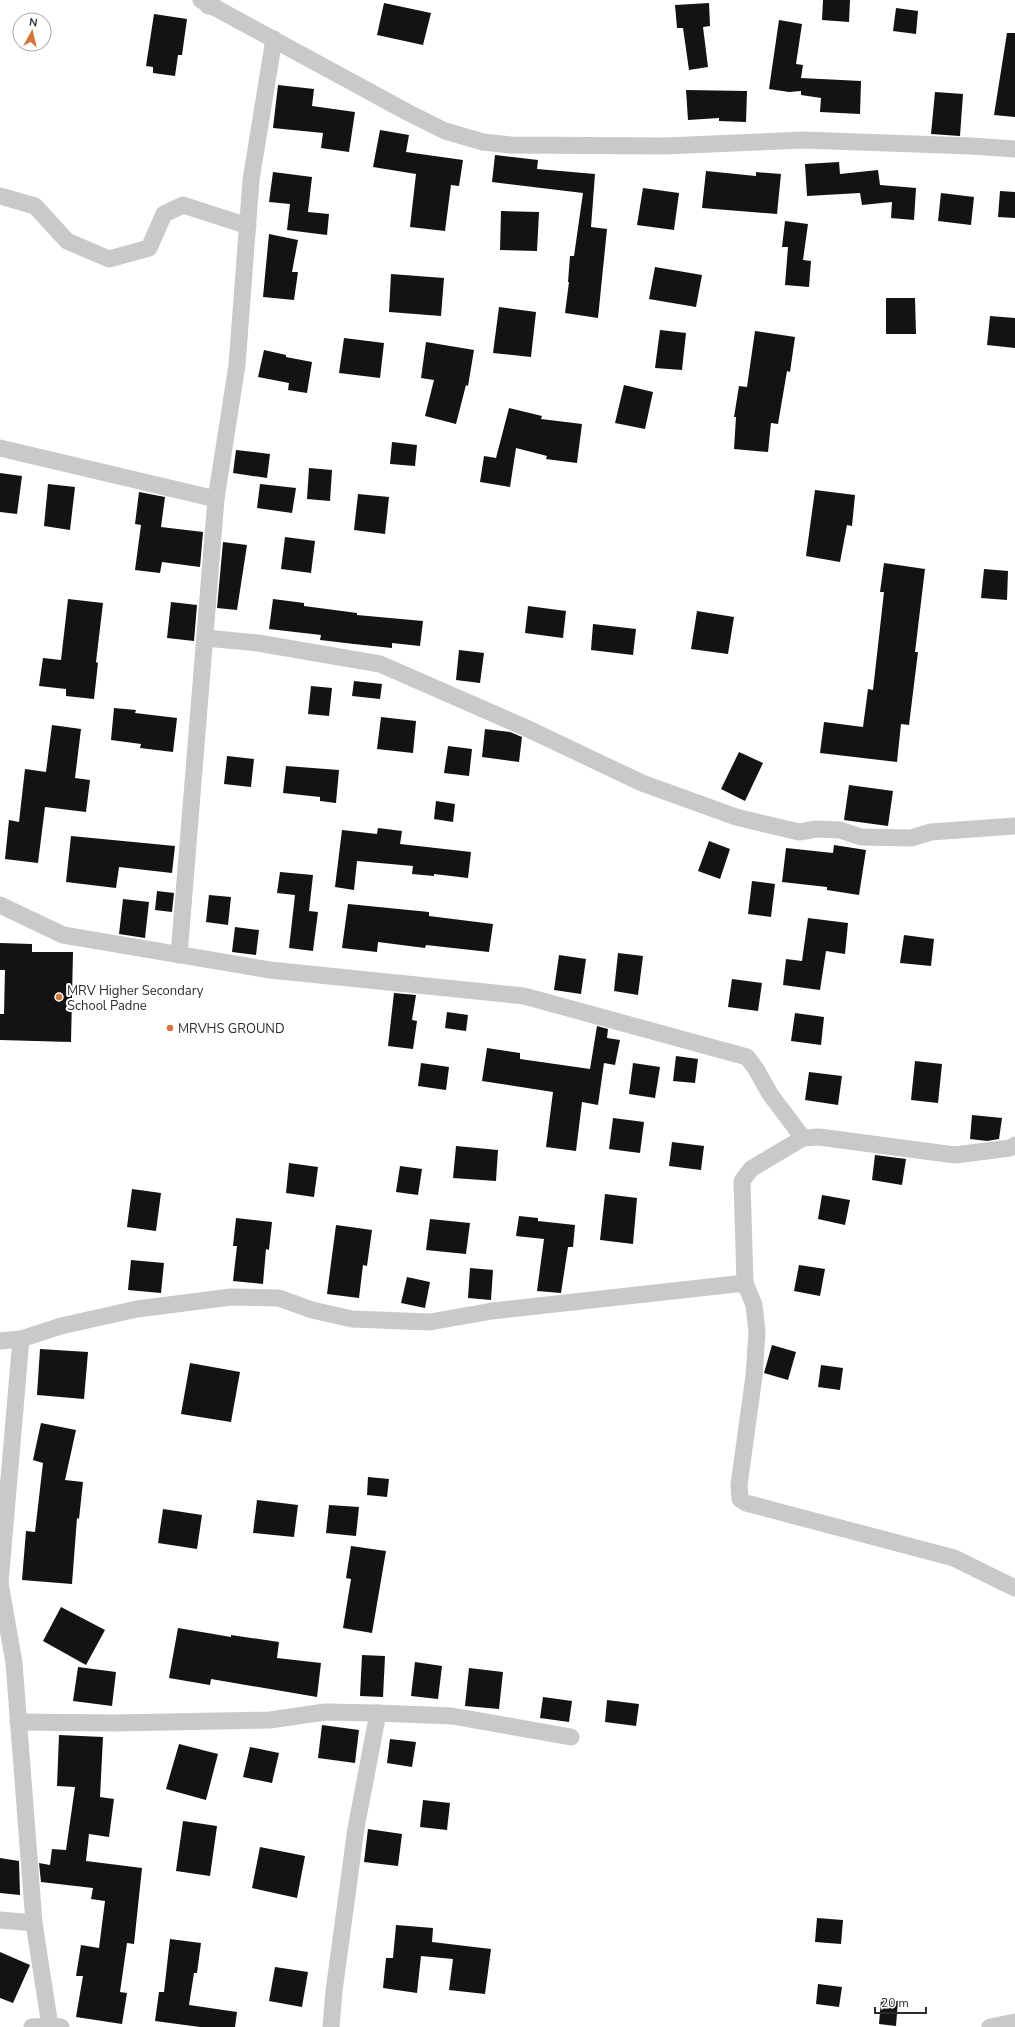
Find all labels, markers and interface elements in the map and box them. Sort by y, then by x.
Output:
north arrow [12,12,52,52]
text: N [28,15,38,31]
place label: MRV Higher Secondary School Padne [67,982,204,1015]
marker: MRV Higher Secondary School Padne [54,992,64,1002]
place label: MRVHS GROUND [178,1020,285,1038]
marker: MRVHS GROUND [165,1023,175,1033]
scale bar [875,1989,926,2015]
text: 20 m [881,1995,909,2011]

